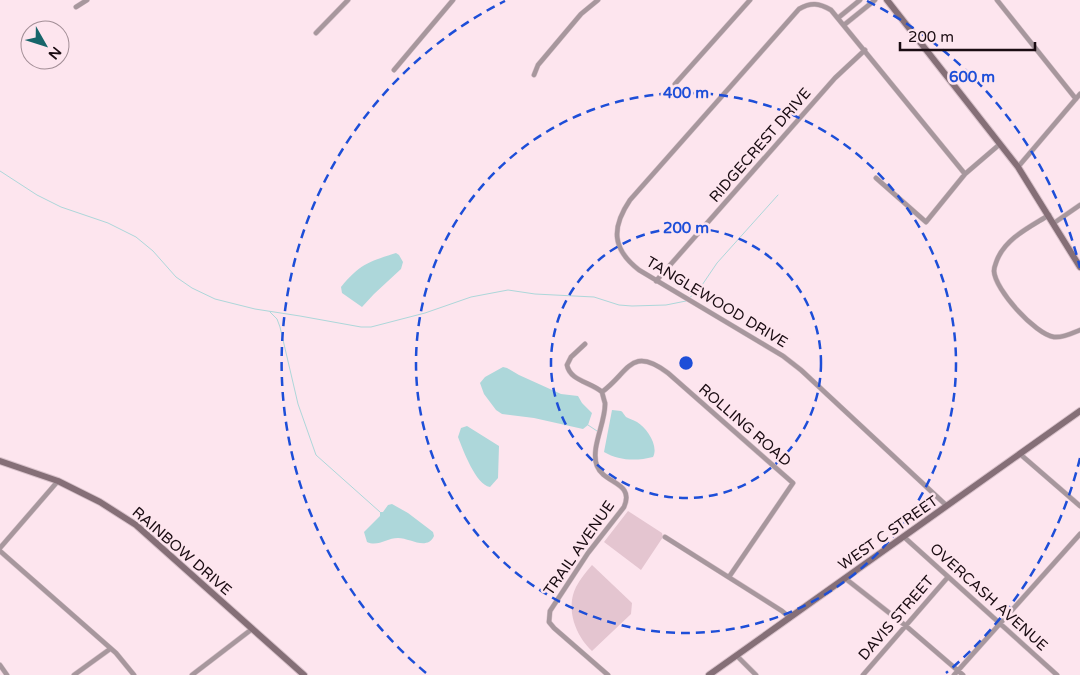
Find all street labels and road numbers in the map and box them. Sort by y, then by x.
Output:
street label: RIDGECREST DRIVE [705,84,815,206]
street label: TANGLEWOOD DRIVE [643,253,791,351]
street label: ROLLING ROAD [695,380,795,470]
street label: WEST C STREET [835,492,941,574]
street label: TRAIL AVENUE [540,497,618,599]
street label: RAINBOW DRIVE [129,503,235,599]
street label: OVERCASH AVENUE [926,539,1052,655]
street label: DAVIS STREET [854,572,938,664]

